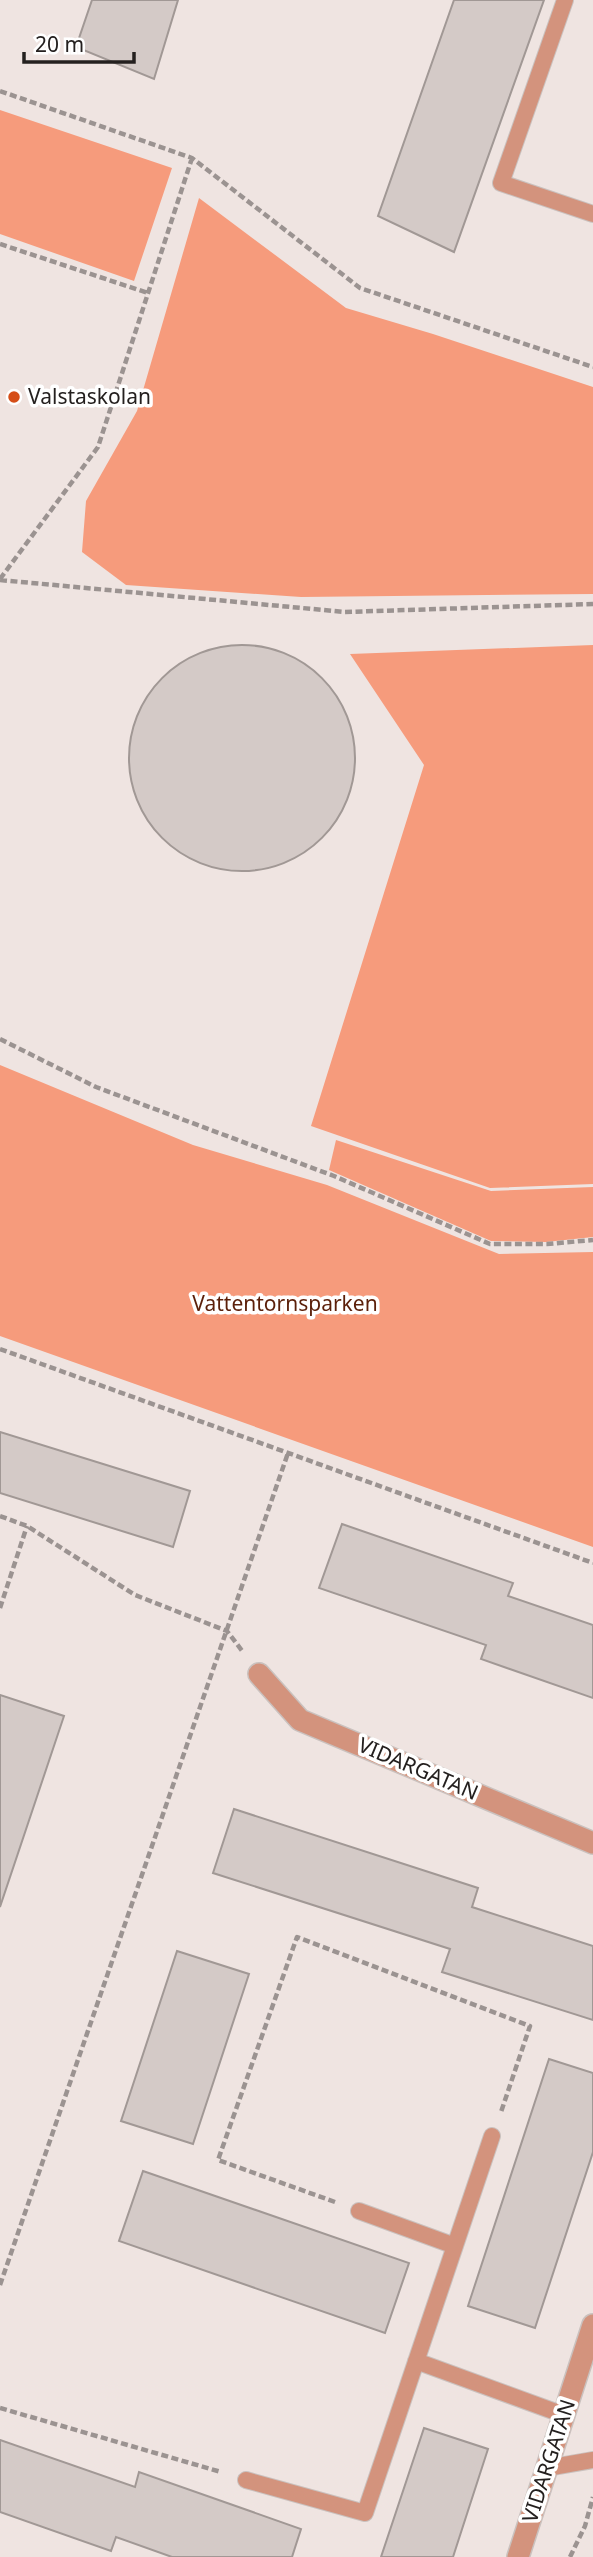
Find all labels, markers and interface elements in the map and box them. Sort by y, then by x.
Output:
scale bar [24,21,135,65]
text: 20 m [35,30,84,58]
place label: Valstaskolan [28,382,151,410]
marker: Valstaskolan [6,389,22,405]
park label: Vattentornsparken [192,1289,378,1317]
street label: VIDARGATAN [354,1730,483,1806]
street label: VIDARGATAN [515,2396,581,2526]

